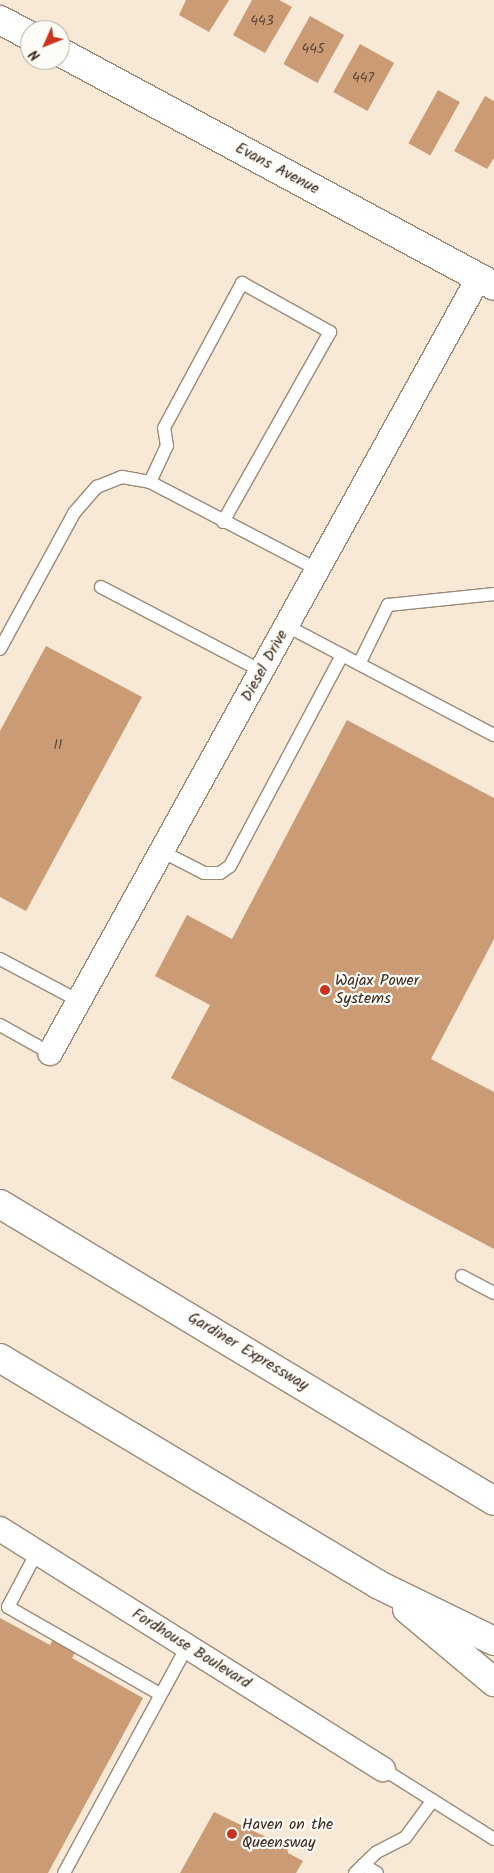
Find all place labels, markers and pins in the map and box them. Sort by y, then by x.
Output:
place label: Wajax Power Systems [335,971,419,1009]
marker: Wajax Power Systems [319,984,331,996]
place label: Haven on the Queensway [242,1815,333,1853]
marker: Haven on the Queensway [226,1828,238,1840]

